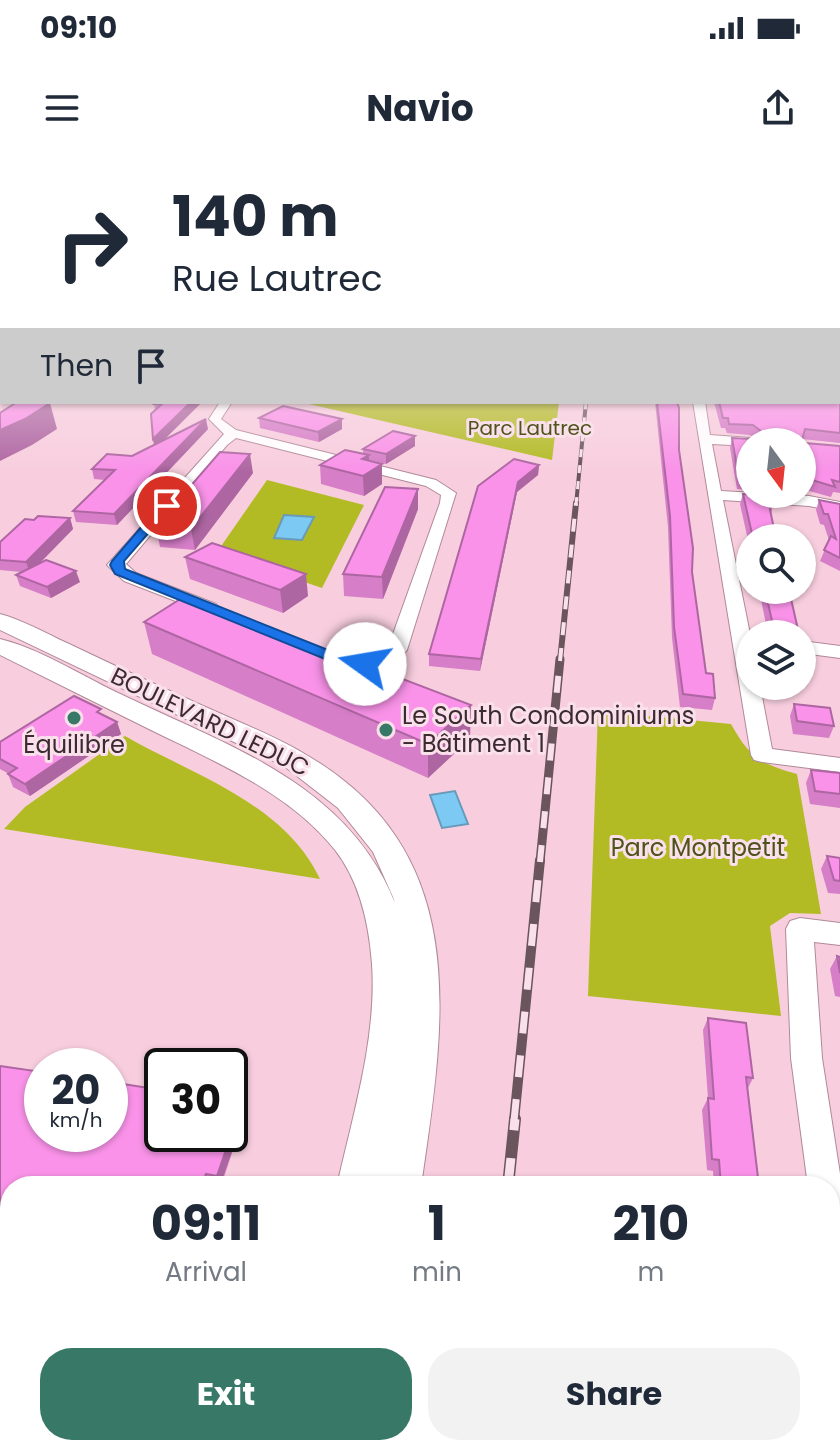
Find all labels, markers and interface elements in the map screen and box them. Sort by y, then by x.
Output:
text: 09:10 [40,6,117,49]
text: Navio [366,83,474,134]
icon: menu [40,86,84,130]
icon: share [756,86,800,130]
text: 140 m [172,177,339,256]
icon: right [40,192,144,296]
text: Rue Lautrec [172,253,383,304]
text: Then [40,344,113,387]
icon: arrive [129,344,173,388]
park label: Parc Lautrec [468,414,592,442]
north arrow [736,428,816,508]
map controls [736,428,816,700]
pin [133,472,201,540]
icon: arrive [145,484,189,528]
button: search [736,524,816,604]
button: layers [736,620,816,700]
position arrow [323,622,407,706]
street label: BOULEVARD LEDUC [105,659,315,784]
place label: Le South Condominiums - Bâtiment 1 [402,699,694,760]
marker: Équilibre [65,709,83,727]
marker: Le South Condominiums - Bâtiment 1 [377,721,395,739]
place label: Équilibre [23,728,125,761]
park label: Parc Montpetit [611,831,785,864]
speed limit sign: 30 [144,1048,248,1152]
text: 20 [52,1062,100,1118]
text: km/h [49,1106,103,1134]
text: 09:11 [151,1190,261,1257]
text: 1 [428,1190,446,1257]
text: 210 [612,1190,689,1257]
text: Arrival [165,1254,247,1290]
text: min [412,1254,462,1290]
text: m [637,1254,664,1290]
button: Exit [40,1348,412,1440]
button: Share [428,1348,800,1440]

